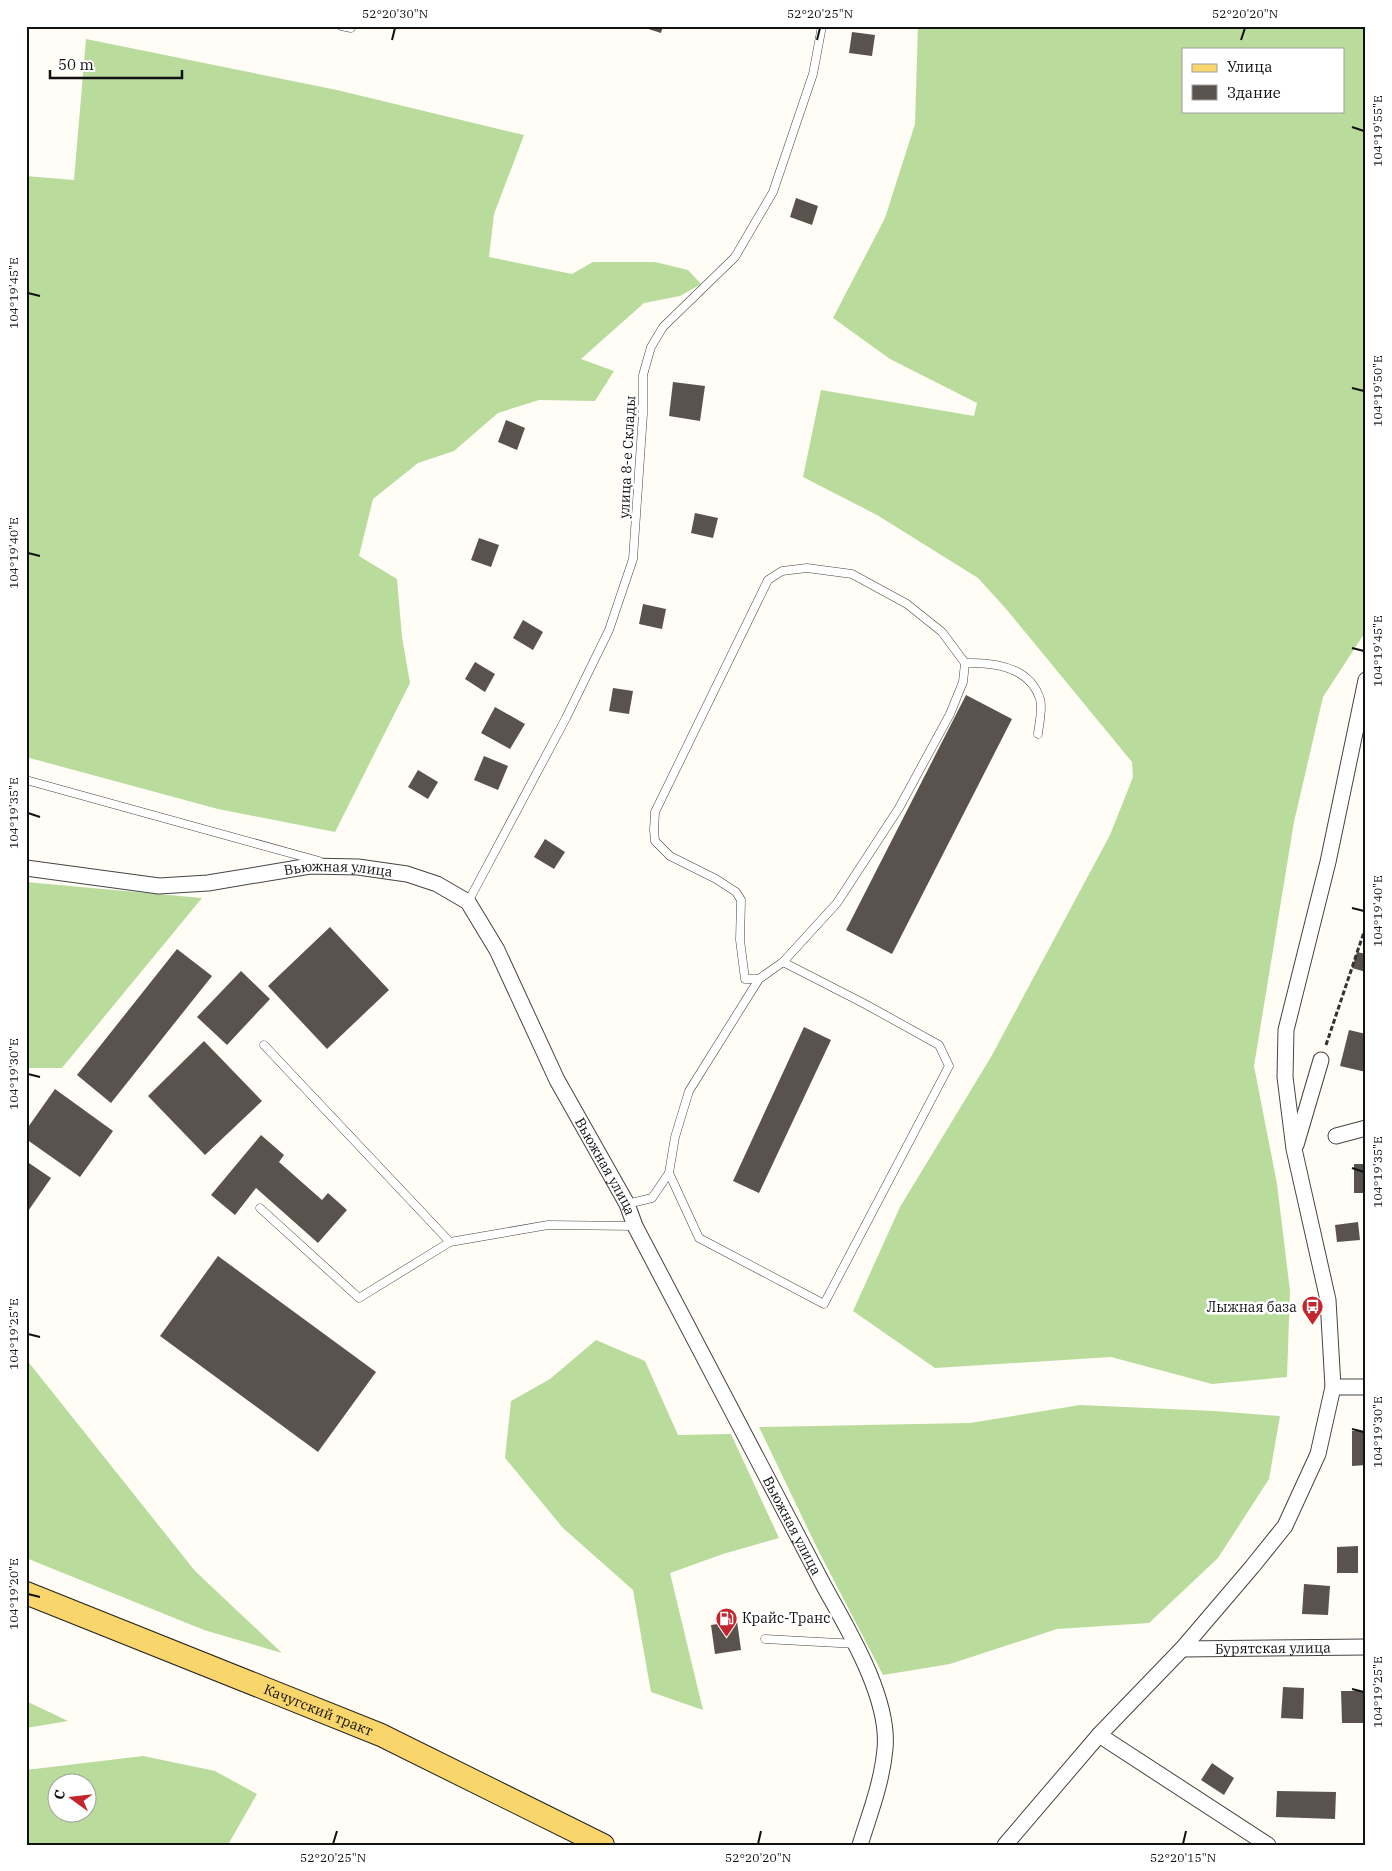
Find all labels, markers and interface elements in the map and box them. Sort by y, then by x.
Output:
text: 52°20'30"N [362,6,428,21]
text: 52°20'25"N [787,6,853,21]
text: 52°20'20"N [1212,6,1278,21]
scale bar [50,48,182,80]
legend [1182,48,1344,112]
text: 50 m [58,55,94,74]
text: Улица [1227,57,1272,76]
text: Здание [1227,83,1281,102]
text: 104°19'55"E [1370,95,1385,167]
text: 104°19'45"E [6,257,21,329]
text: 104°19'50"E [1370,355,1385,427]
street label: улица 8-е Склады [615,395,639,519]
text: 104°19'40"E [6,517,21,589]
text: 104°19'45"E [1370,615,1385,687]
text: 104°19'35"E [6,777,21,849]
street label: Вьюжная улица [283,857,394,881]
text: 104°19'40"E [1370,875,1385,947]
text: 104°19'30"E [6,1038,21,1110]
street label: Вьюжная улица [571,1114,639,1218]
text: 104°19'35"E [1370,1136,1385,1208]
bus stop icon: Лыжная база [1301,1295,1325,1326]
text: 104°19'25"E [6,1298,21,1370]
place label: Лыжная база [1207,1298,1297,1316]
text: 104°19'30"E [1370,1396,1385,1468]
street label: Вьюжная улица [759,1473,826,1578]
text: 104°19'20"E [6,1558,21,1630]
fuel station icon: Крайс-Транс [714,1606,738,1637]
place label: Крайс-Транс [742,1609,831,1627]
street label: Бурятская улица [1215,1638,1331,1658]
text: 104°19'25"E [1370,1656,1385,1728]
street label: Качугский тракт [261,1680,376,1740]
north arrow [48,1774,98,1824]
text: С [50,1788,69,1801]
text: 52°20'25"N [300,1850,366,1865]
text: 52°20'20"N [725,1850,791,1865]
text: 52°20'15"N [1150,1850,1216,1865]

